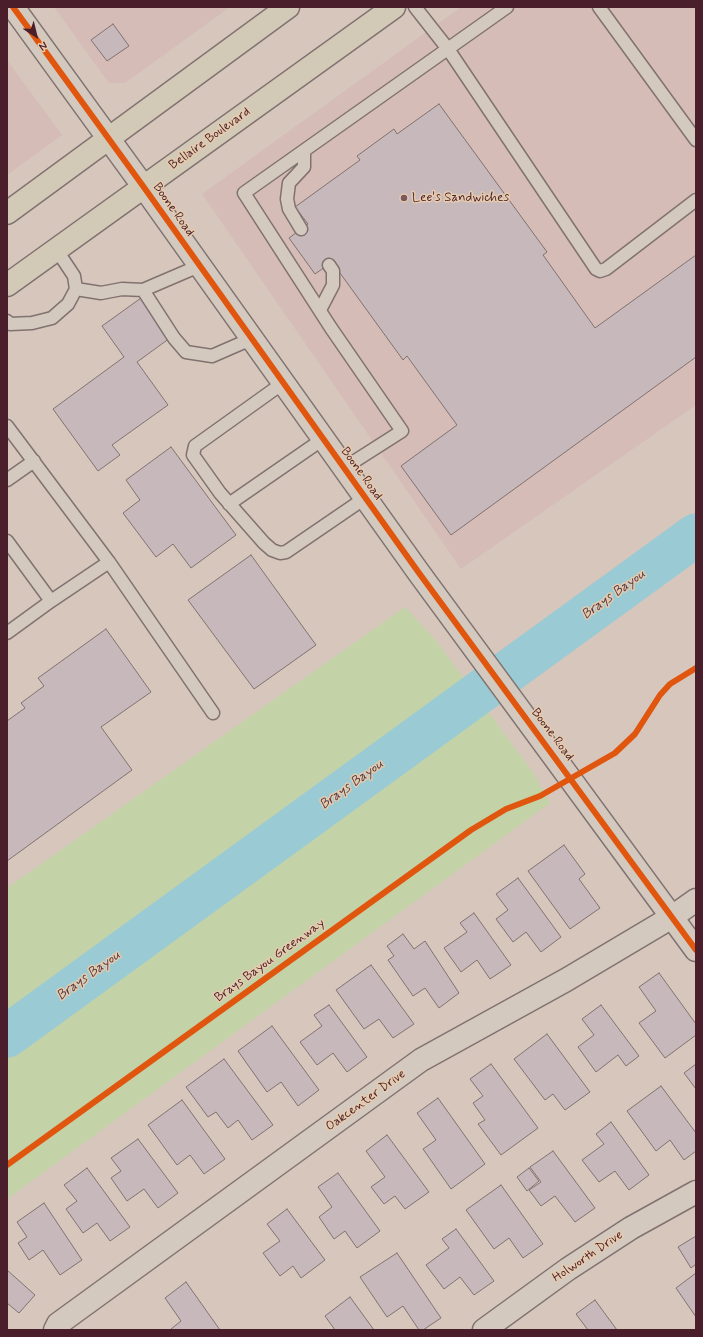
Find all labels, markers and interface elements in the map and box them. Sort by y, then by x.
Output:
north arrow [16,16,56,56]
text: N [36,38,50,54]
street label: Bellaire Boulevard [166,104,254,174]
street label: Boone Road [149,180,197,240]
place label: Lee's Sandwiches [412,190,509,206]
marker: Lee's Sandwiches [399,193,409,203]
street label: Boone Road [337,444,385,504]
water label: Brays Bayou [579,566,649,624]
street label: Boone Road [527,706,577,764]
water label: Brays Bayou [317,756,387,814]
street label: Brays Bayou Greenway [212,916,328,1006]
water label: Brays Bayou [54,947,124,1005]
street label: Oakcenter Drive [323,1067,409,1135]
street label: Holworth Drive [550,1228,626,1286]

